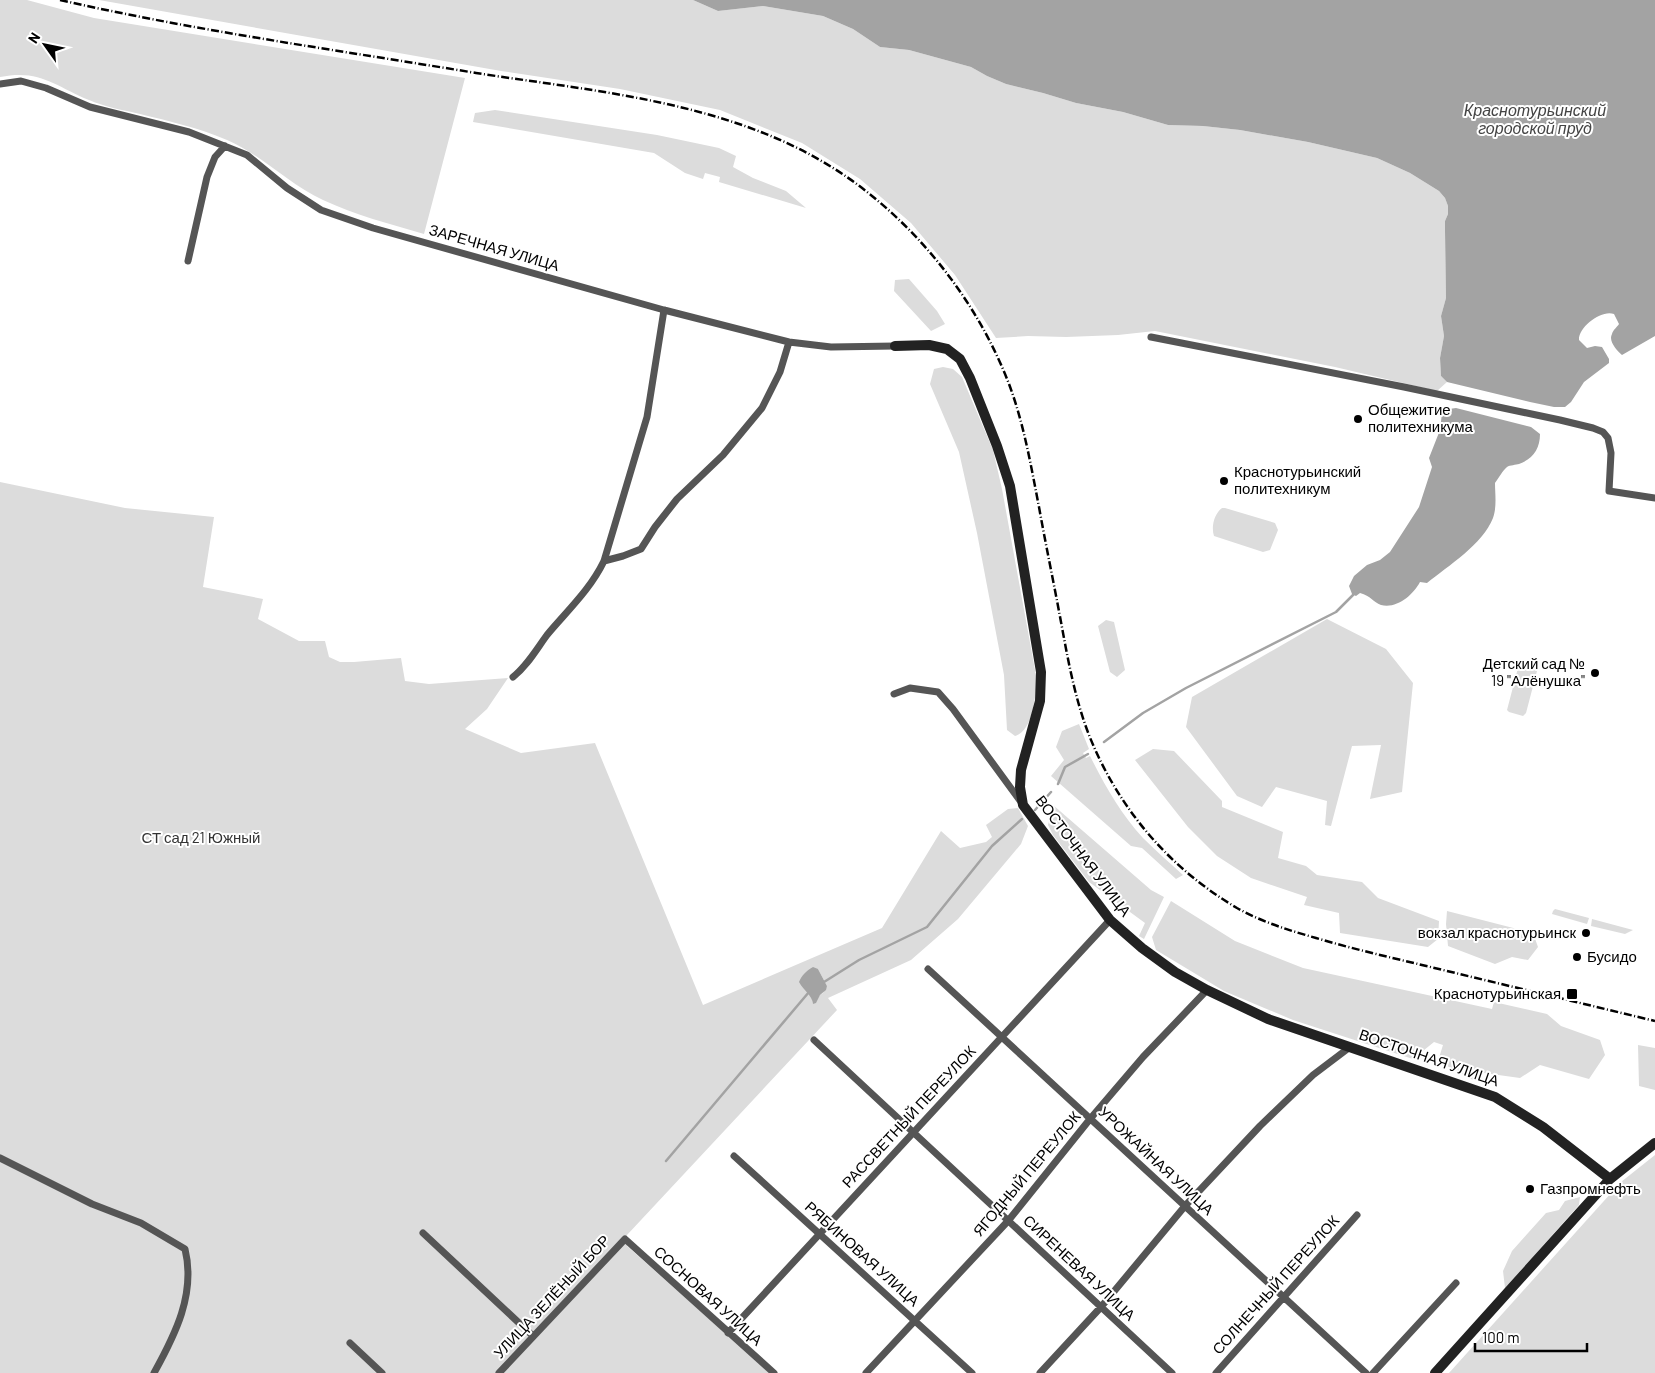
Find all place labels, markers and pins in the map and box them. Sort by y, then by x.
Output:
place label: Общежитие политехникума [1368,400,1474,435]
marker: Общежитие политехникума [1352,413,1364,425]
place label: Краснотурьинский политехникум [1234,462,1361,497]
marker: Краснотурьинский политехникум [1218,475,1230,487]
place label: Детский сад № 19 "Алёнушка" [1483,654,1585,689]
marker: Детский сад № 19 "Алёнушка" [1589,667,1601,679]
place label: вокзал краснотурьинск [1418,923,1576,941]
marker: вокзал краснотурьинск [1580,927,1592,939]
place label: Бусидо [1587,947,1637,965]
marker: Бусидо [1571,951,1583,963]
place label: Краснотурьинская [1434,984,1561,1002]
marker: Краснотурьинская [1565,987,1579,1001]
place label: Газпромнефть [1540,1179,1641,1197]
marker: Газпромнефть [1524,1183,1536,1195]

